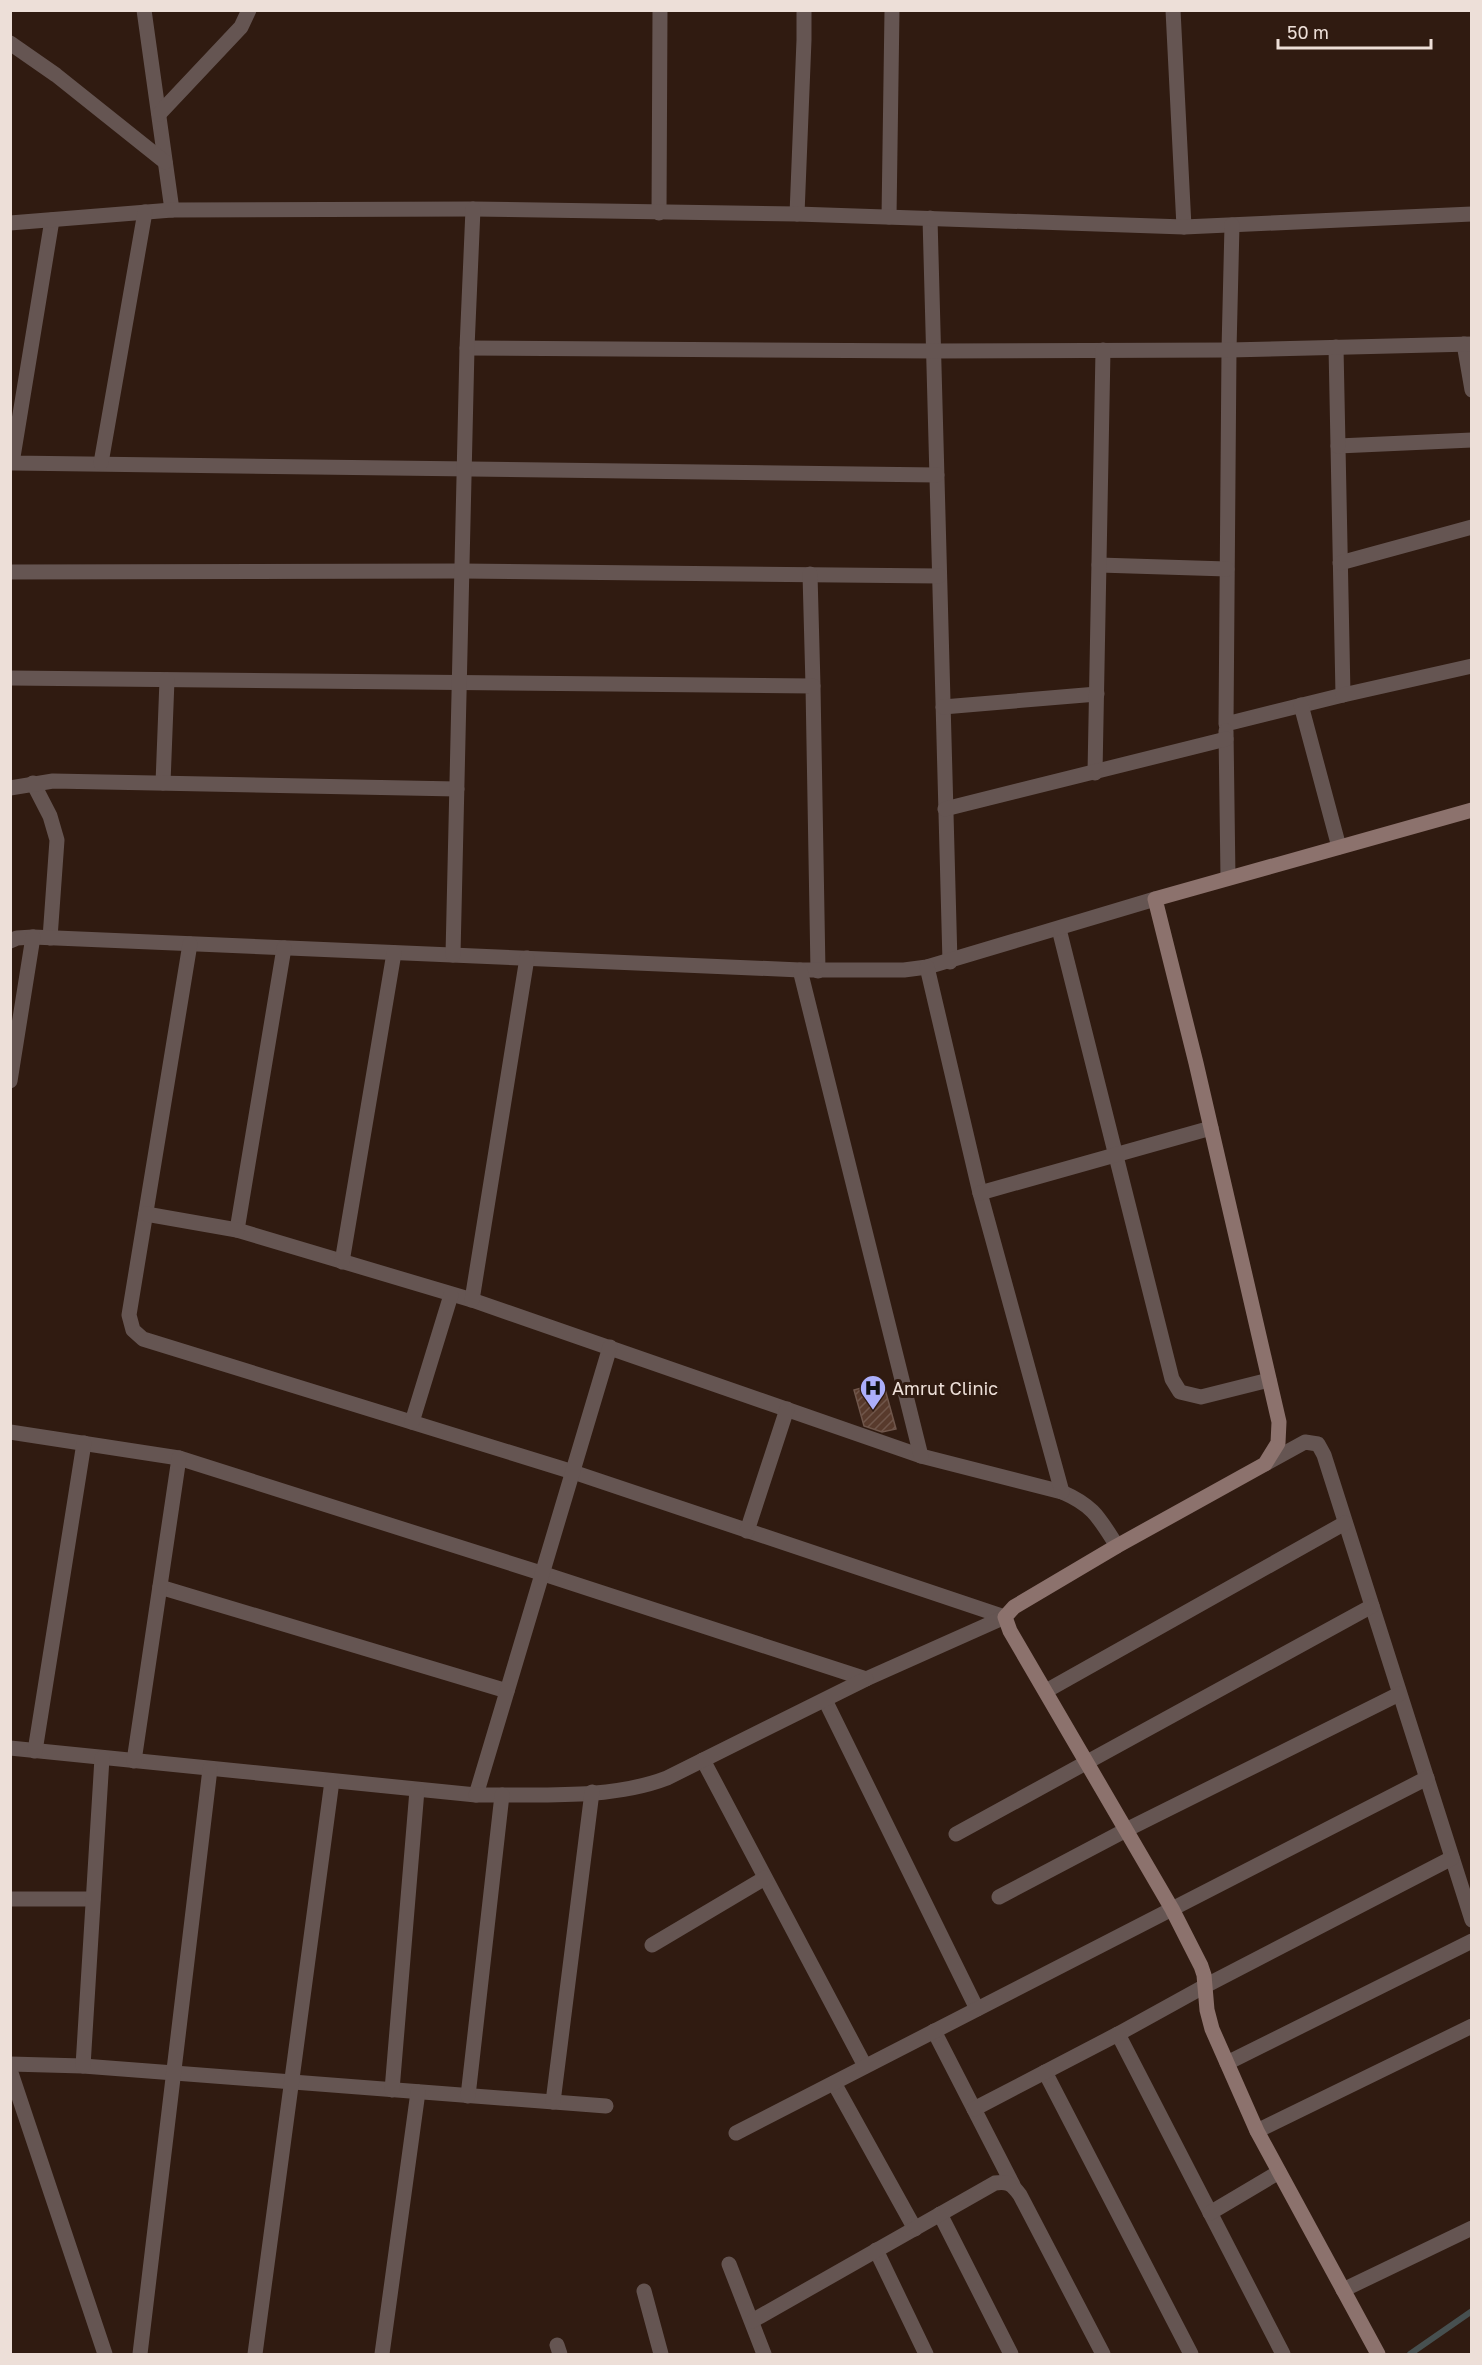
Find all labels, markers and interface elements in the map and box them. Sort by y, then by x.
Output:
scale bar [1278,12,1431,50]
text: 50 m [1287,21,1329,43]
hospital icon: Amrut Clinic [858,1373,888,1411]
place label: Amrut Clinic [892,1377,998,1399]

